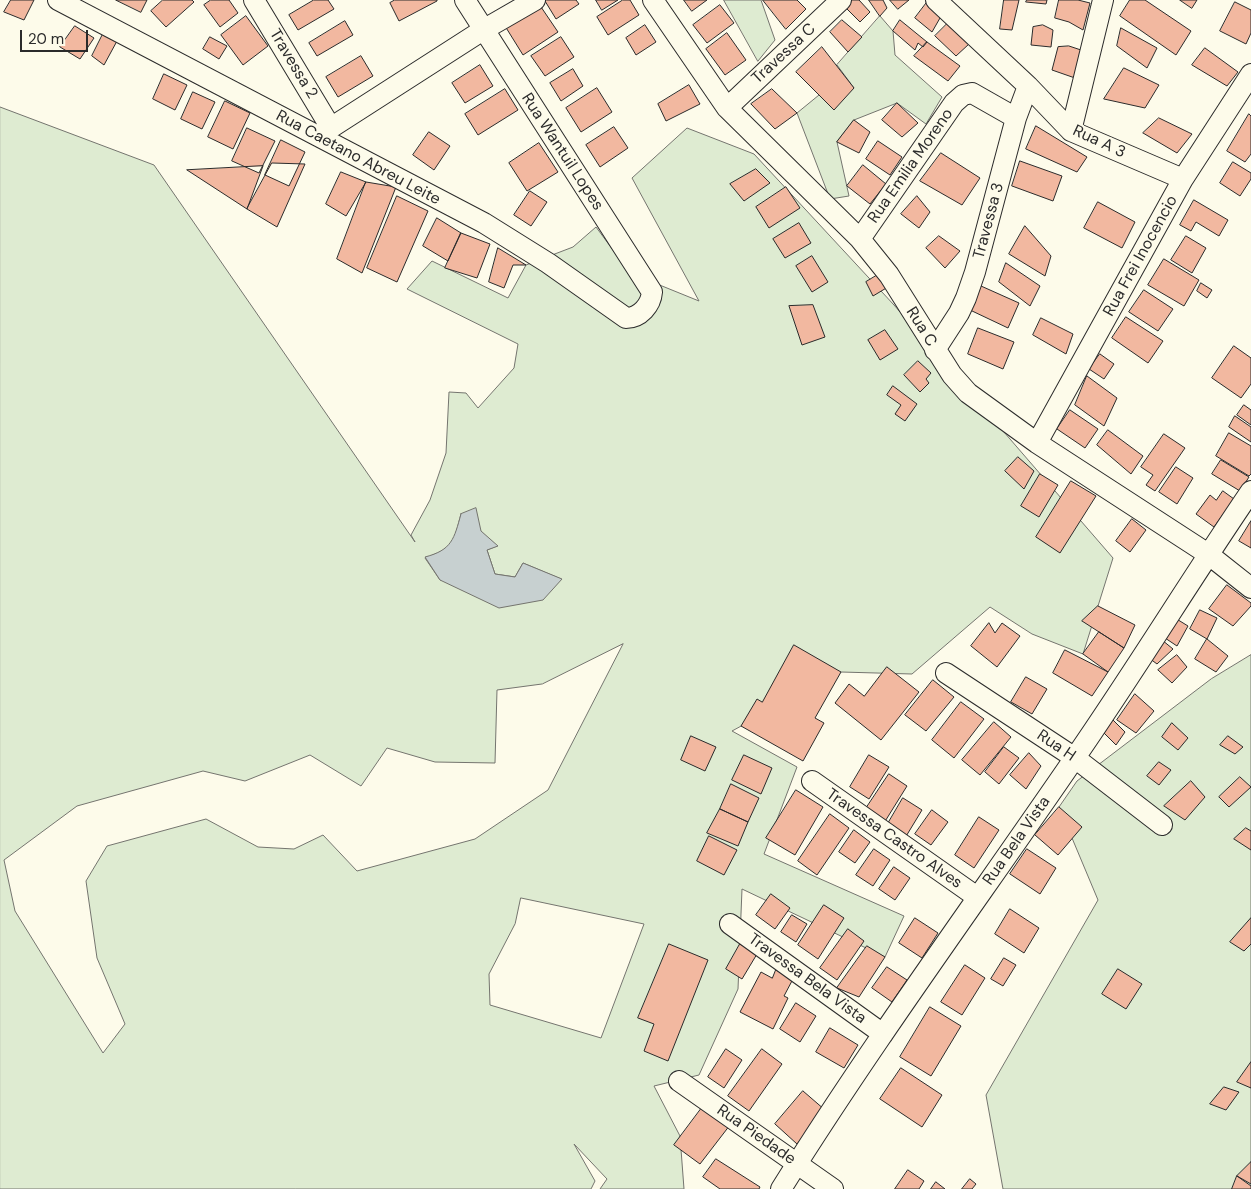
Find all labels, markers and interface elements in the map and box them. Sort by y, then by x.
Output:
scale bar [22,20,90,52]
street label: Travessa C [748,20,820,88]
street label: Travessa 2 [265,26,321,102]
text: 20 m [28,29,64,49]
street label: Rua Wantuil Lopes [517,90,607,214]
street label: Rua Emilia Moreno [864,105,958,227]
street label: Rua Caetano Abreu Leite [273,106,443,210]
street label: Rua A 3 [1070,121,1128,163]
street label: Travessa 3 [970,181,1008,261]
street label: Rua Frei Inocencio [1100,192,1182,320]
street label: Rua C [901,304,941,350]
street label: Rua H [1033,726,1079,766]
street label: Travessa Castro Alves [822,785,966,893]
street label: Rua Bela Vista [979,793,1055,889]
street label: Travessa Bela Vista [744,930,870,1028]
street label: Rua Piedade [713,1101,799,1169]

